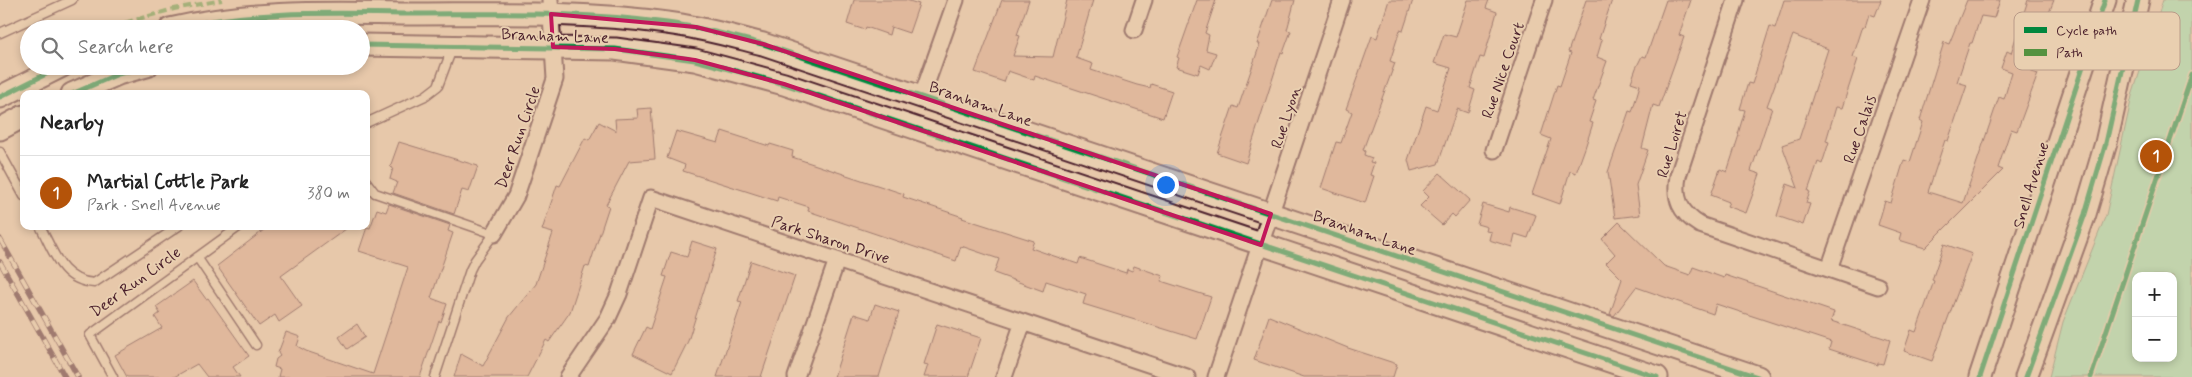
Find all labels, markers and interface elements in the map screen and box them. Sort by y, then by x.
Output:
legend [2014,12,2180,70]
street label: Rue Nice Court [1477,19,1530,122]
search box [20,20,370,75]
text: Cycle path [2056,22,2117,40]
street label: Branham Lane [501,24,609,49]
icon: search [38,34,66,62]
text: Search here [78,35,174,60]
text: Path [2056,44,2083,62]
street label: Branham Lane [926,77,1035,132]
street label: Deer Run Circle [491,83,546,192]
street label: Rue Lyon [1267,83,1306,151]
street label: Rue Calais [1839,92,1882,167]
street label: Rue Loiret [1652,108,1693,181]
text: Nearby [40,109,104,137]
pin: 1 [2140,137,2172,175]
street label: Snell Avenue [2008,139,2055,231]
text: Martial Cottle Park [87,170,249,195]
your location [1153,172,1179,198]
text: 1 [52,183,60,204]
text: 380 m [307,183,350,204]
text: Park · Snell Avenue [87,195,221,216]
street label: Branham Lane [1310,206,1419,261]
street label: Park Sharon Drive [769,211,892,269]
street label: Deer Run Circle [86,242,185,322]
map controls [2132,272,2177,362]
button: + [2132,272,2177,317]
button: − [2132,317,2177,362]

